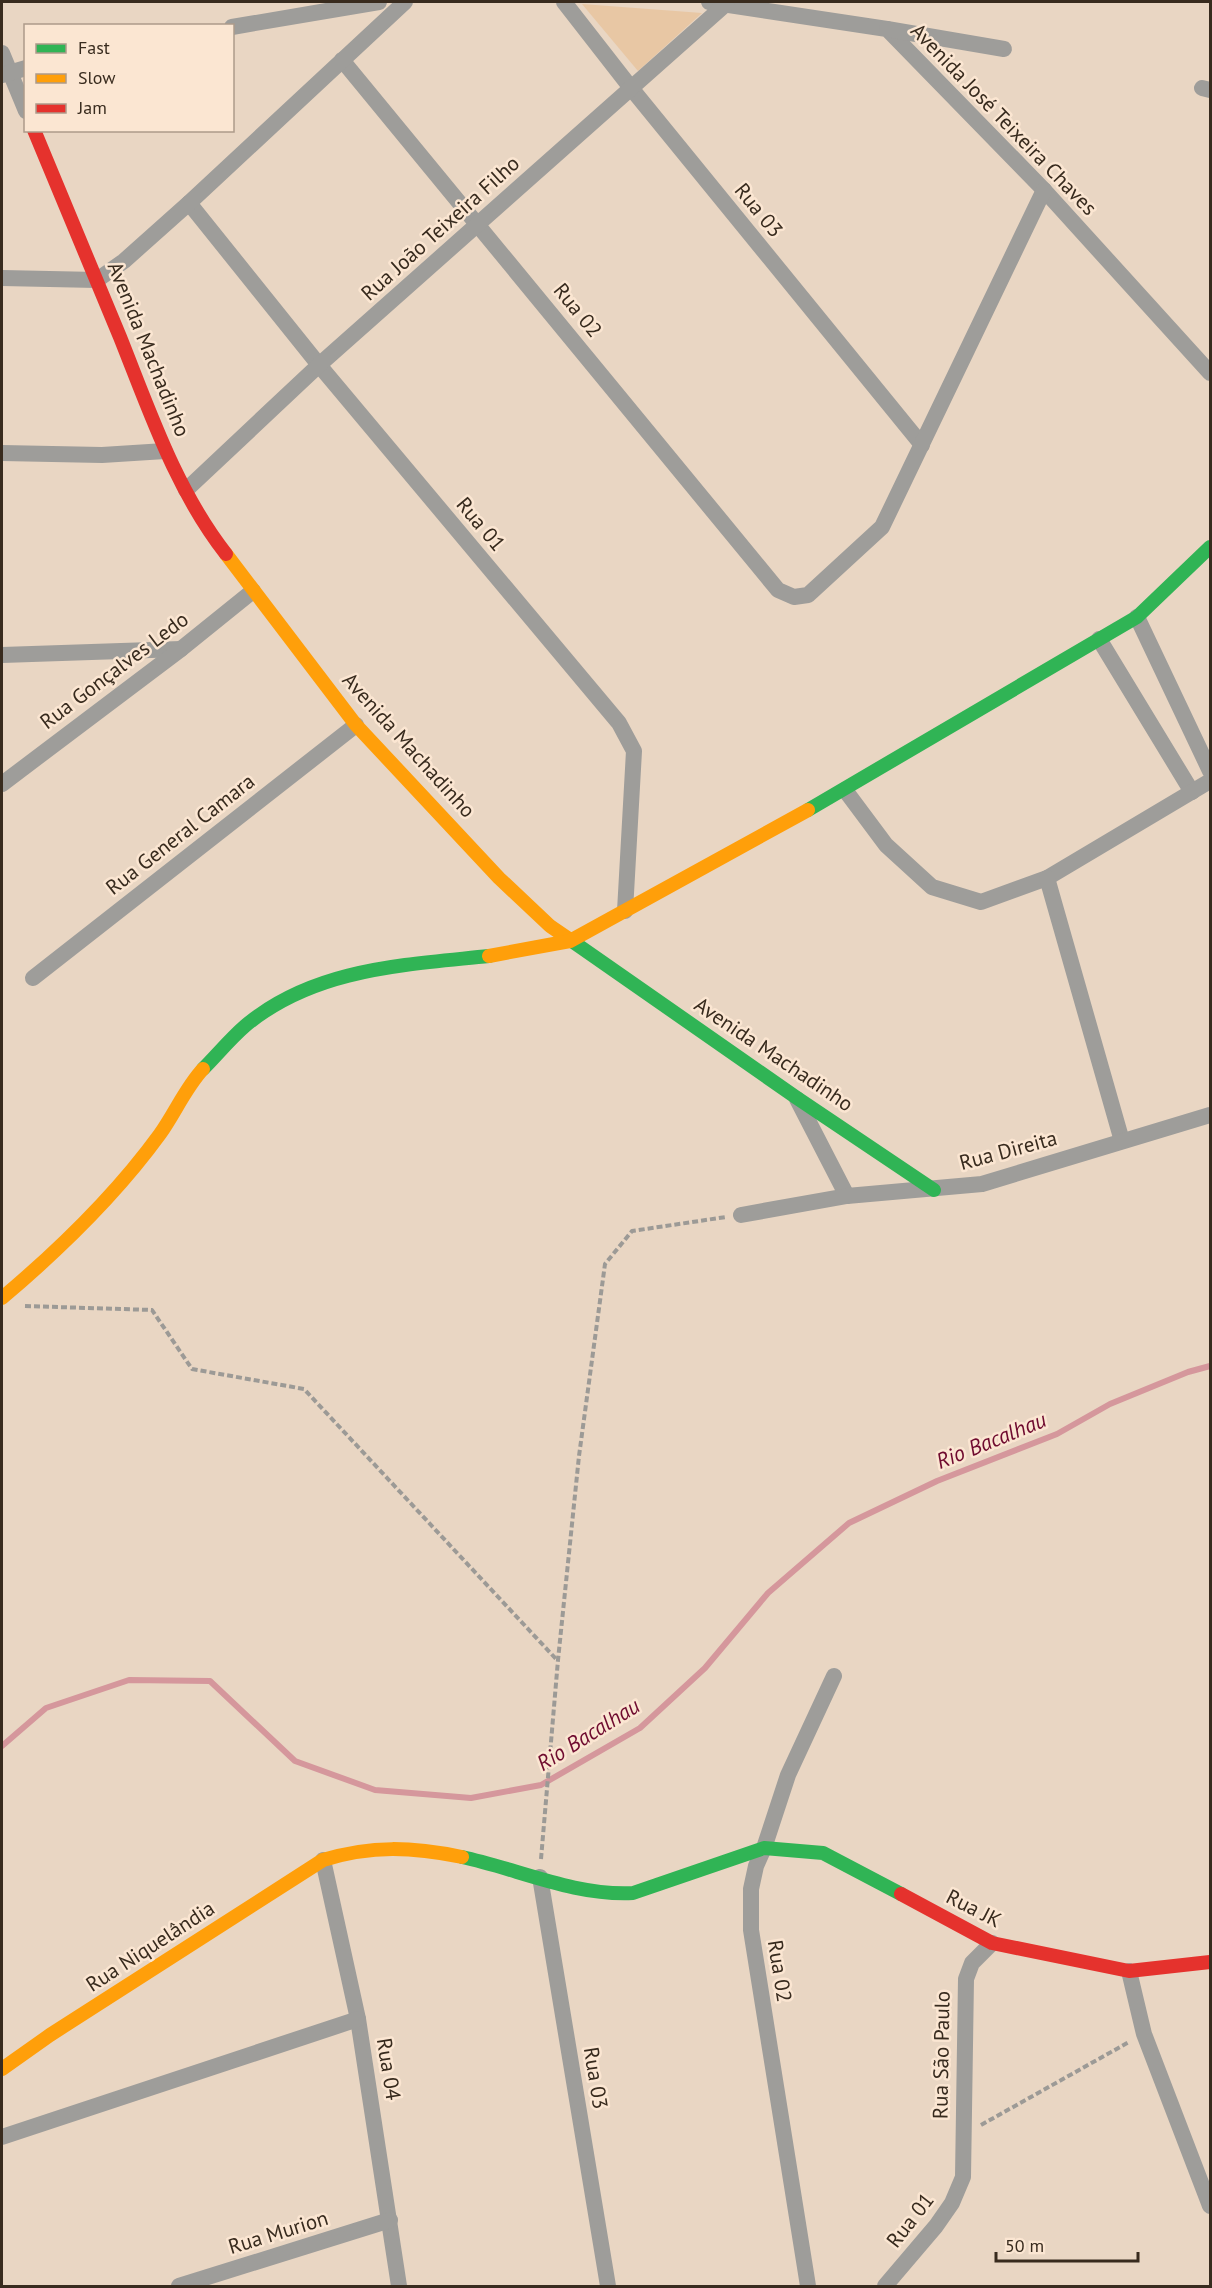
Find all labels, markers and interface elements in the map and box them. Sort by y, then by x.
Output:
street label: Avenida José Teixeira Chaves [905,17,1103,221]
legend [24,24,234,132]
text: Fast [78,36,110,59]
text: Slow [78,66,116,89]
text: Jam [77,96,107,119]
street label: Rua João Teixeira Filho [355,150,525,306]
street label: Rua 03 [729,177,789,243]
street label: Avenida Machadinho [102,258,196,440]
street label: Rua 02 [548,277,608,343]
street label: Rua 01 [451,491,511,557]
street label: Rua Gonçalves Ledo [34,605,194,735]
street label: Avenida Machadinho [337,667,481,823]
street label: Rua General Camara [100,767,260,901]
street label: Avenida Machadinho [689,991,859,1117]
street label: Rua Direita [956,1124,1060,1176]
water label: Rio Bacalhau [932,1405,1050,1475]
water label: Rio Bacalhau [531,1691,645,1777]
street label: Rua JK [942,1883,1006,1933]
street label: Rua Niquelândia [81,1894,219,1998]
street label: Rua 02 [762,1938,798,2004]
street label: Rua São Paulo [926,1991,956,2119]
street label: Rua 04 [371,2036,407,2102]
street label: Rua 03 [578,2045,614,2111]
street label: Rua 01 [880,2187,940,2253]
street label: Rua Murion [225,2204,331,2260]
scale bar [996,2225,1138,2263]
text: 50 m [1005,2234,1044,2257]

